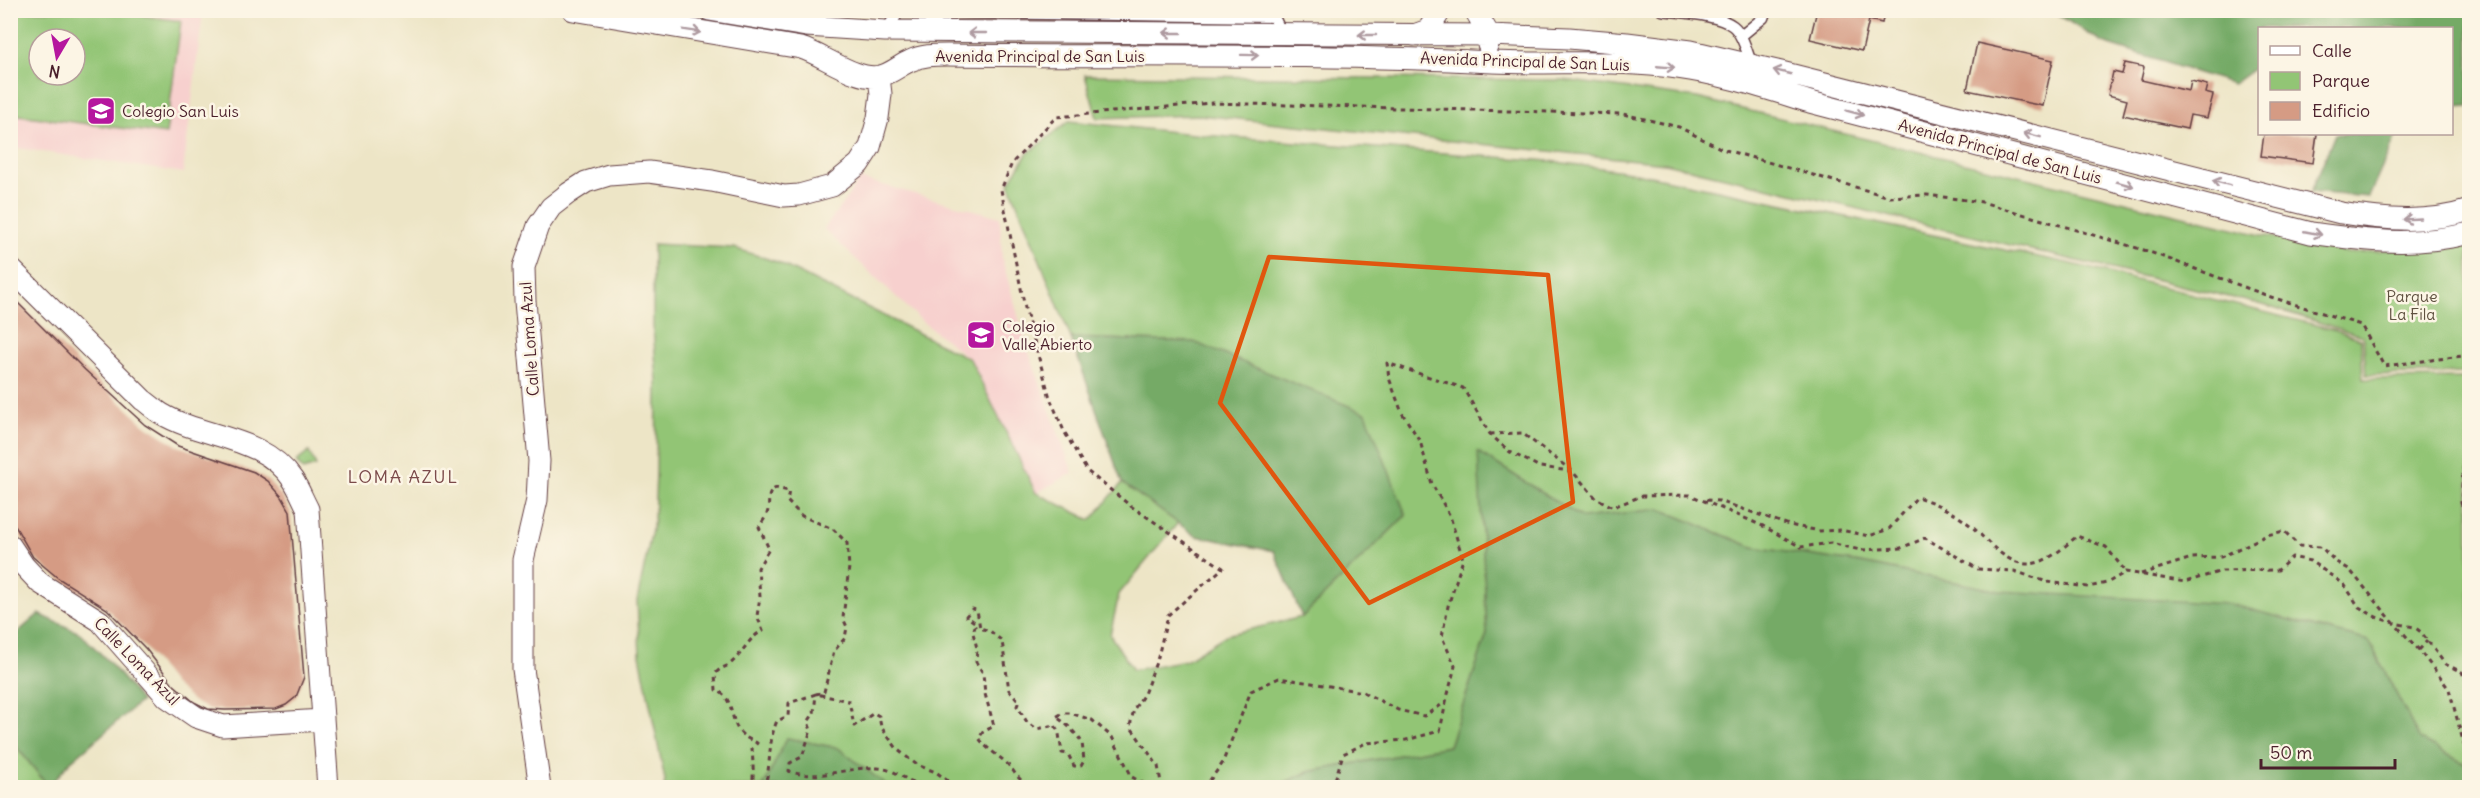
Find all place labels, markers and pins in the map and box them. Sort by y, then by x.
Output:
school or university icon: Colegio San Luis [85,95,117,127]
place label: Colegio San Luis [122,101,239,121]
place label: Colegio Valle Abierto [1002,316,1092,354]
school or university icon: Colegio Valle Abierto [965,319,997,351]

